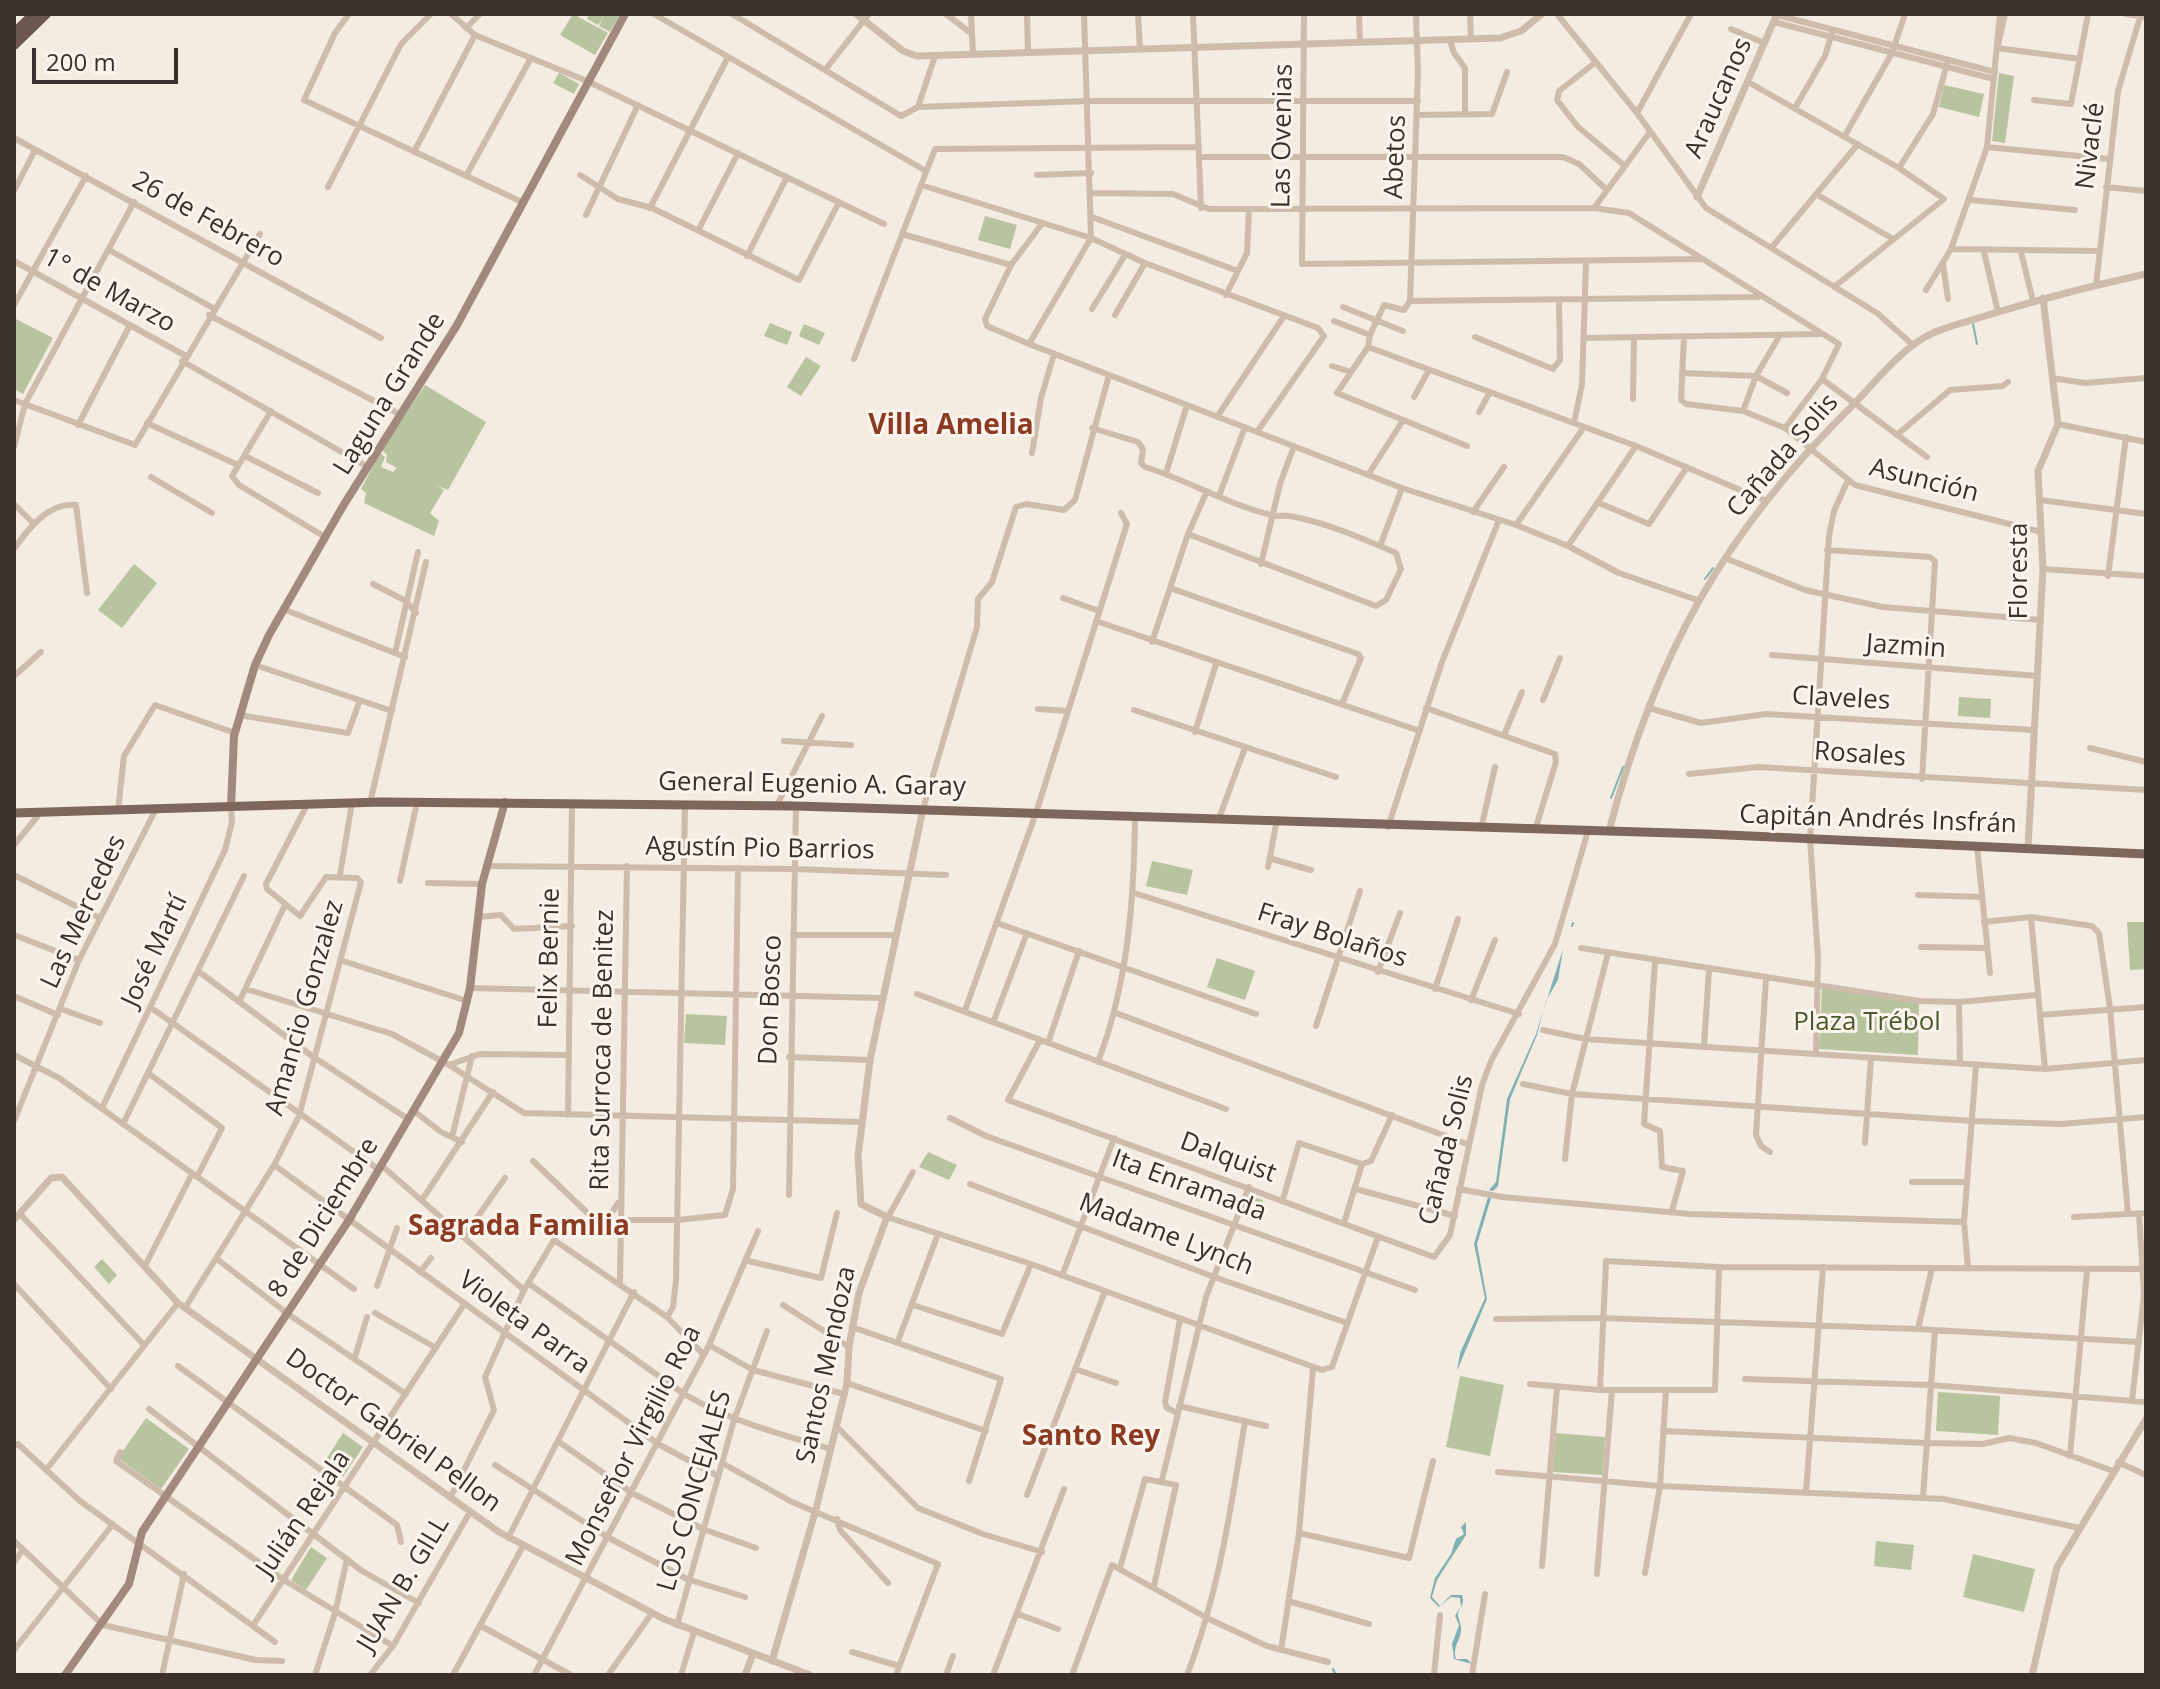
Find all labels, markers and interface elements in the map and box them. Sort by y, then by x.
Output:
scale bar [36,32,182,82]
street label: Araucanos [1679,33,1759,163]
text: 200 m [46,45,116,78]
street label: Las Ovenias [1266,64,1300,208]
street label: Nivaclé [2070,101,2112,191]
street label: Abetos [1379,114,1413,200]
street label: 26 de Febrero [126,165,290,275]
street label: 1° de Marzo [37,242,181,340]
street label: Laguna Grande [328,307,452,481]
street label: Cañada Solis [1721,388,1845,524]
district label: Villa Amelia [868,409,1034,443]
street label: Asunción [1866,452,1982,510]
street label: Floresta [2004,523,2036,619]
street label: Jazmin [1865,629,1947,665]
street label: Claveles [1791,681,1891,717]
street label: Rosales [1813,736,1907,774]
street label: General Eugenio A. Garay [658,767,966,803]
street label: Capitán Andrés Insfrán [1739,800,2017,840]
street label: Las Mercedes [35,830,133,994]
street label: Agustín Pio Barrios [645,831,875,867]
street label: Felix Bernie [533,887,567,1029]
street label: José Martí [115,890,195,1012]
street label: Amancio Gonzalez [259,897,351,1119]
street label: Fray Bolaños [1253,897,1411,975]
street label: Rita Surroca de Benitez [585,909,621,1191]
street label: Don Bosco [753,934,789,1066]
park label: Plaza Trébol [1793,1007,1941,1039]
street label: Cañada Solis [1413,1072,1481,1228]
street label: Dalquist [1176,1126,1280,1190]
street label: 8 de Diciembre [262,1132,386,1304]
street label: Ita Enramada [1108,1144,1270,1228]
street label: Madame Lynch [1074,1187,1258,1283]
district label: Sagrada Familia [408,1210,630,1244]
street label: Santos Mendoza [791,1264,863,1466]
street label: Violeta Parra [452,1265,596,1381]
street label: Monseñor Virgilio Roa [560,1320,708,1572]
street label: Doctor Gabriel Pellon [279,1342,507,1520]
street label: LOS CONCEJALES [651,1387,739,1595]
district label: Santo Rey [1022,1420,1160,1454]
street label: Julián Rejala [250,1445,358,1583]
street label: JUAN B. GILL [351,1511,457,1657]

